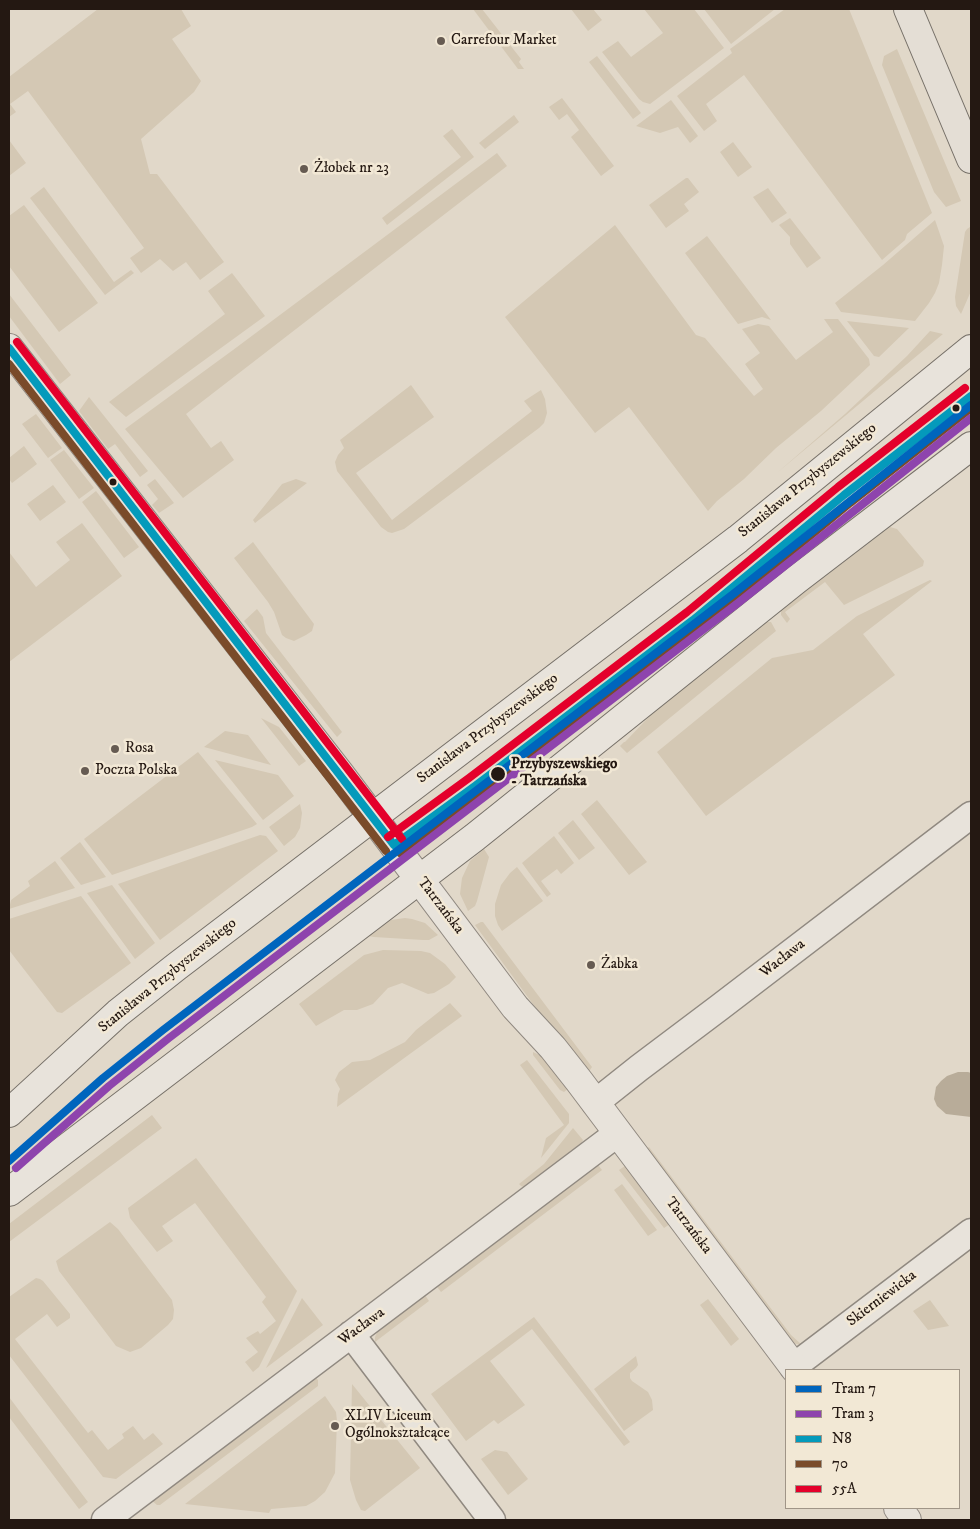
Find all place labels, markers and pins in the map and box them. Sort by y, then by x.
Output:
place label: Carrefour Market [451,32,557,50]
marker: Carrefour Market [435,35,447,47]
place label: Żłobek nr 23 [314,160,389,178]
marker: Żłobek nr 23 [298,163,310,175]
unlabelled marker [951,403,961,413]
unlabelled marker [108,477,118,487]
place label: Rosa [125,740,154,758]
marker: Rosa [109,743,121,755]
place label: Przybyszewskiego - Tatrzańska [511,756,617,791]
place label: Poczta Polska [95,762,177,780]
marker: Poczta Polska [79,765,91,777]
marker: Przybyszewskiego - Tatrzańska [489,765,507,783]
place label: Żabka [601,956,638,974]
marker: Żabka [585,959,597,971]
place label: XLIV Liceum Ogólnokształcące [345,1408,450,1443]
marker: XLIV Liceum Ogólnokształcące [329,1420,341,1432]

